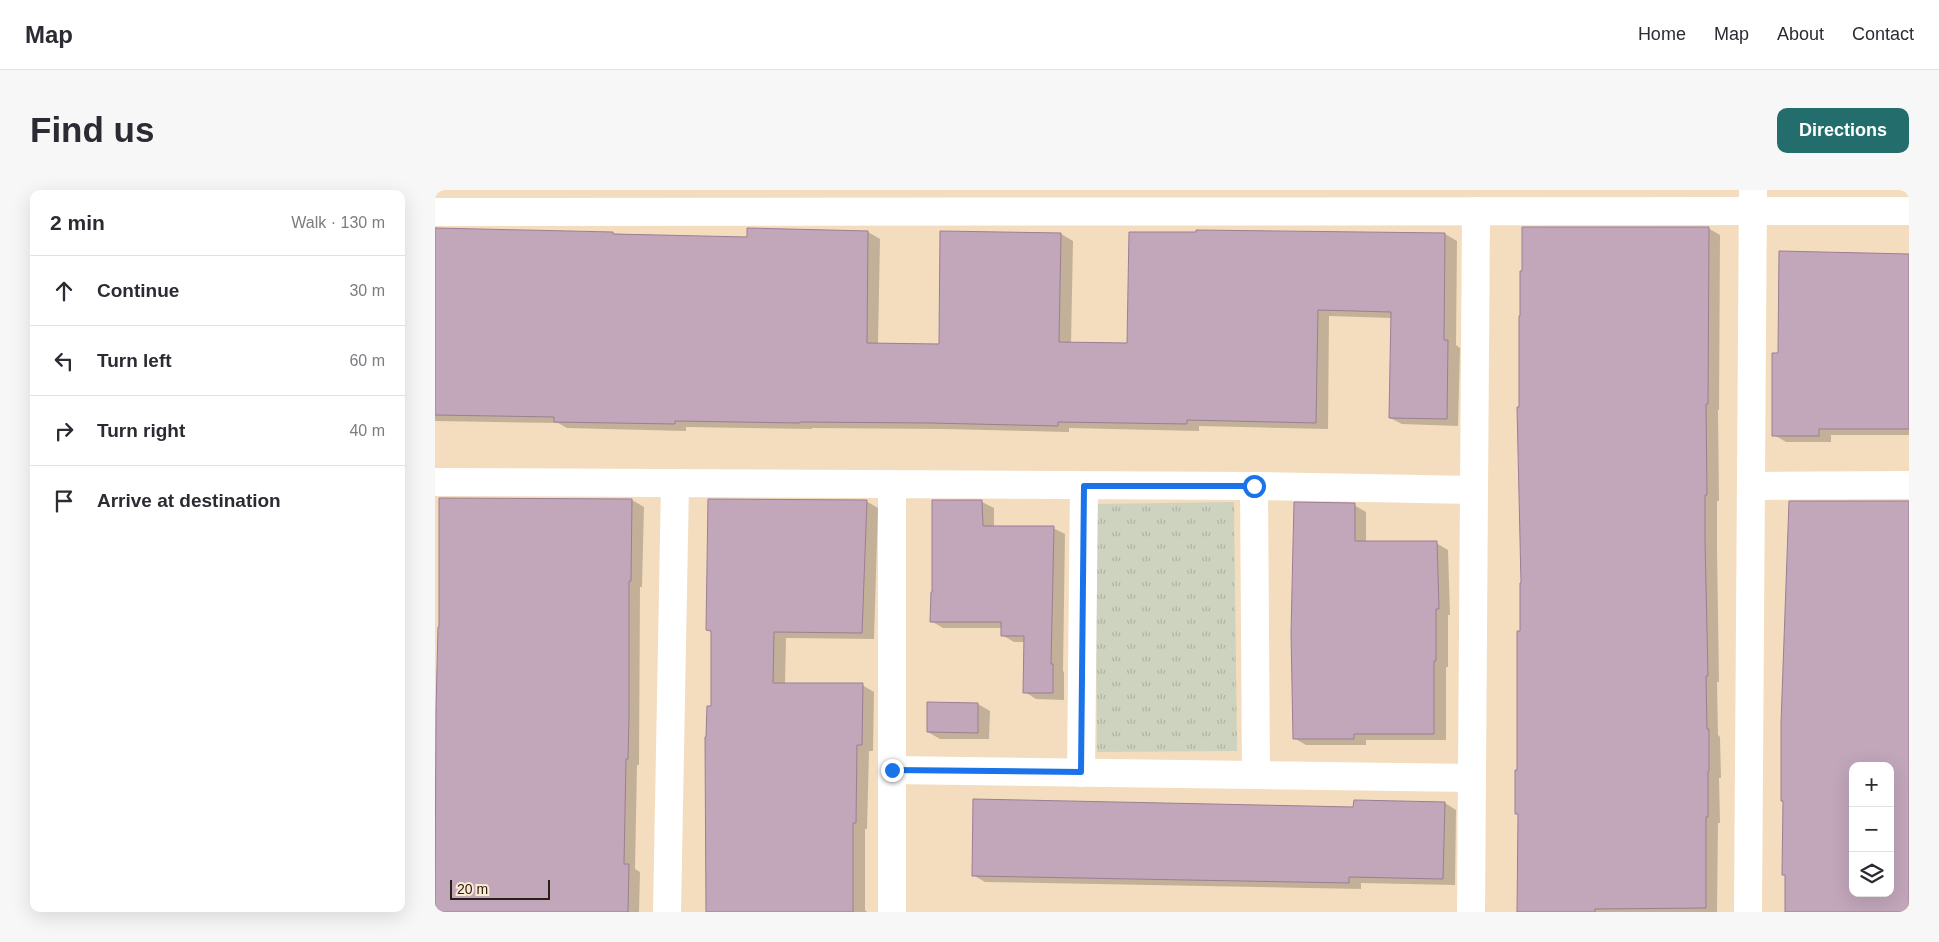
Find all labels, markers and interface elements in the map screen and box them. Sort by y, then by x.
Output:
text: Map [25,21,73,48]
text: Home [1638,24,1686,44]
text: Map [1714,24,1749,44]
text: About [1777,24,1824,44]
text: Contact [1852,24,1914,44]
button: Directions [1777,108,1909,153]
text: Find us [30,110,154,149]
text: 2 min [50,211,105,234]
text: Walk · 130 m [291,214,385,231]
icon: ahead [50,277,78,305]
text: Continue [97,280,179,301]
text: 30 m [349,282,385,299]
icon: left [50,347,78,375]
text: Turn left [97,350,172,371]
text: 60 m [349,352,385,369]
icon: right [50,417,78,445]
text: Turn right [97,420,185,441]
text: 40 m [349,422,385,439]
route start [1243,475,1266,498]
icon: arrive [50,487,78,515]
text: Arrive at destination [97,490,281,511]
route end [881,759,904,782]
map controls [1849,762,1894,897]
button: + [1849,762,1894,807]
button: − [1849,807,1894,852]
button: layers [1849,852,1894,897]
scale bar [450,877,550,900]
text: 20 m [457,881,488,897]

